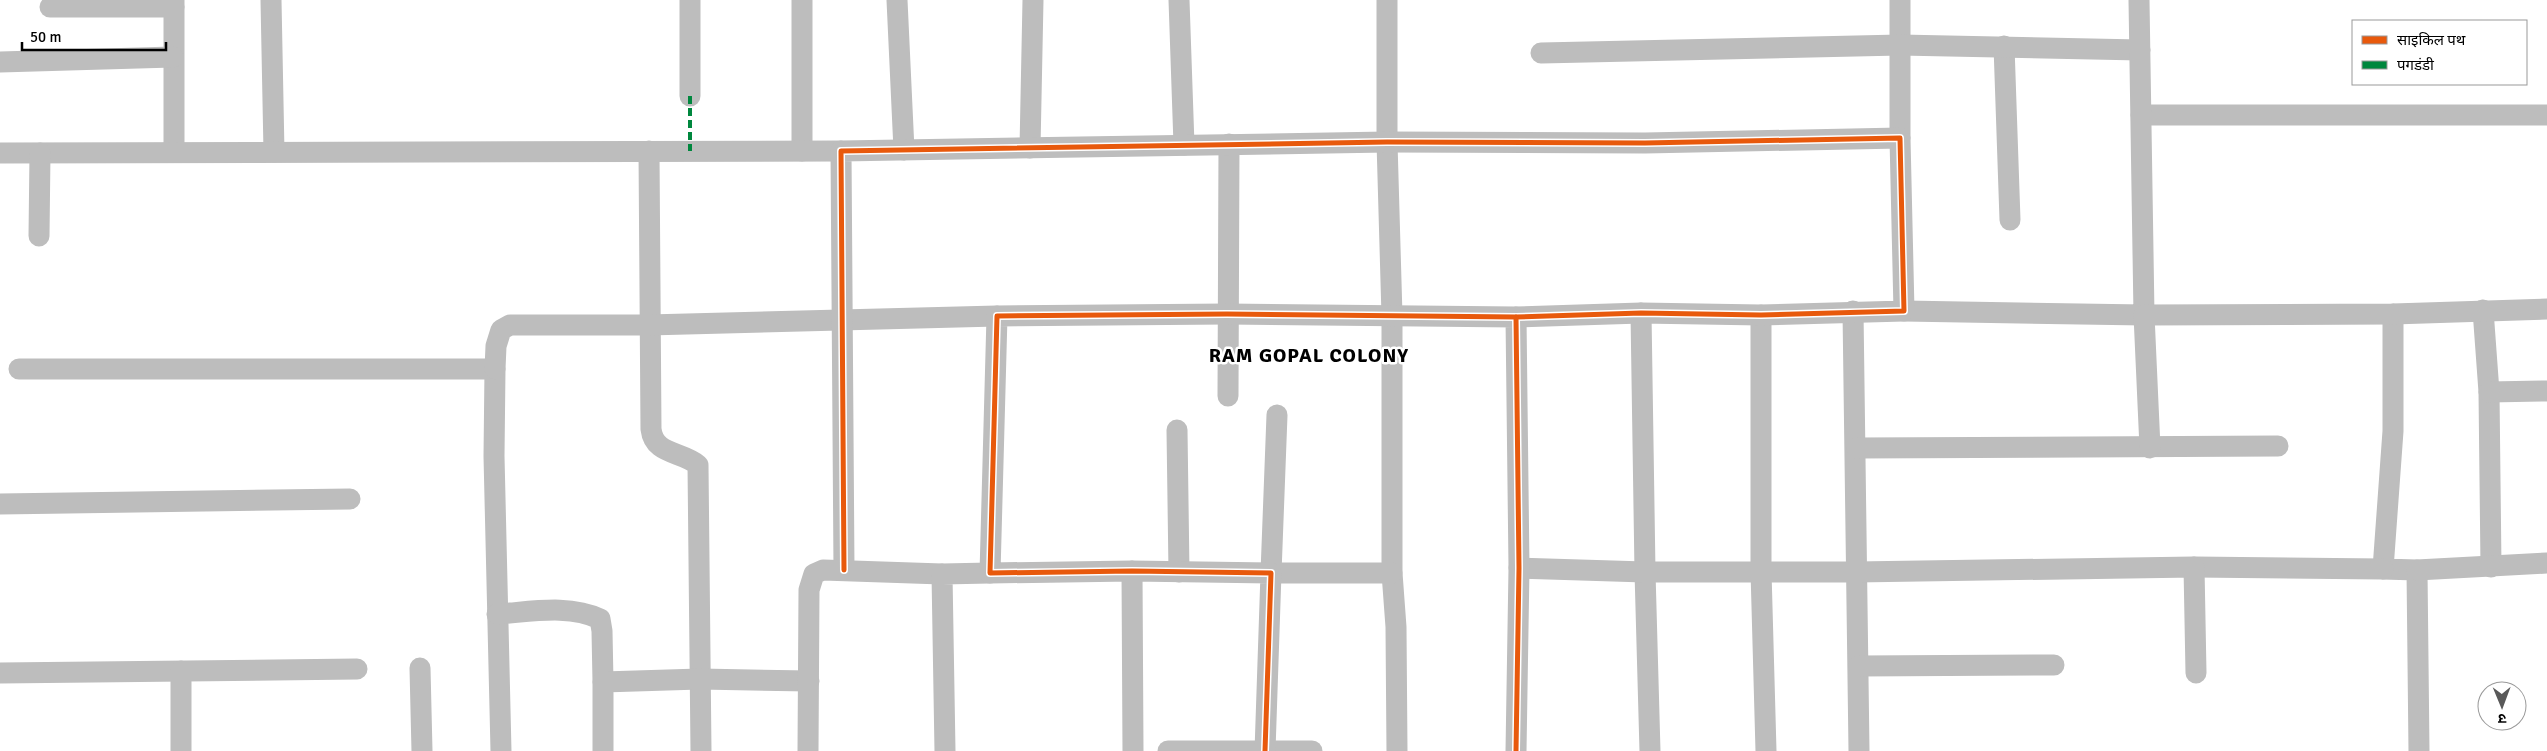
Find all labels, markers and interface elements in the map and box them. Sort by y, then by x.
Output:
scale bar [22,20,166,52]
legend [2352,20,2527,85]
text: 50 m [30,28,61,46]
text: साइकिल पथ [2397,31,2466,49]
text: पगडंडी [2397,56,2435,74]
district label: RAM GOPAL COLONY [1209,343,1409,368]
north arrow [2477,681,2527,731]
text: उ [2497,710,2506,727]

